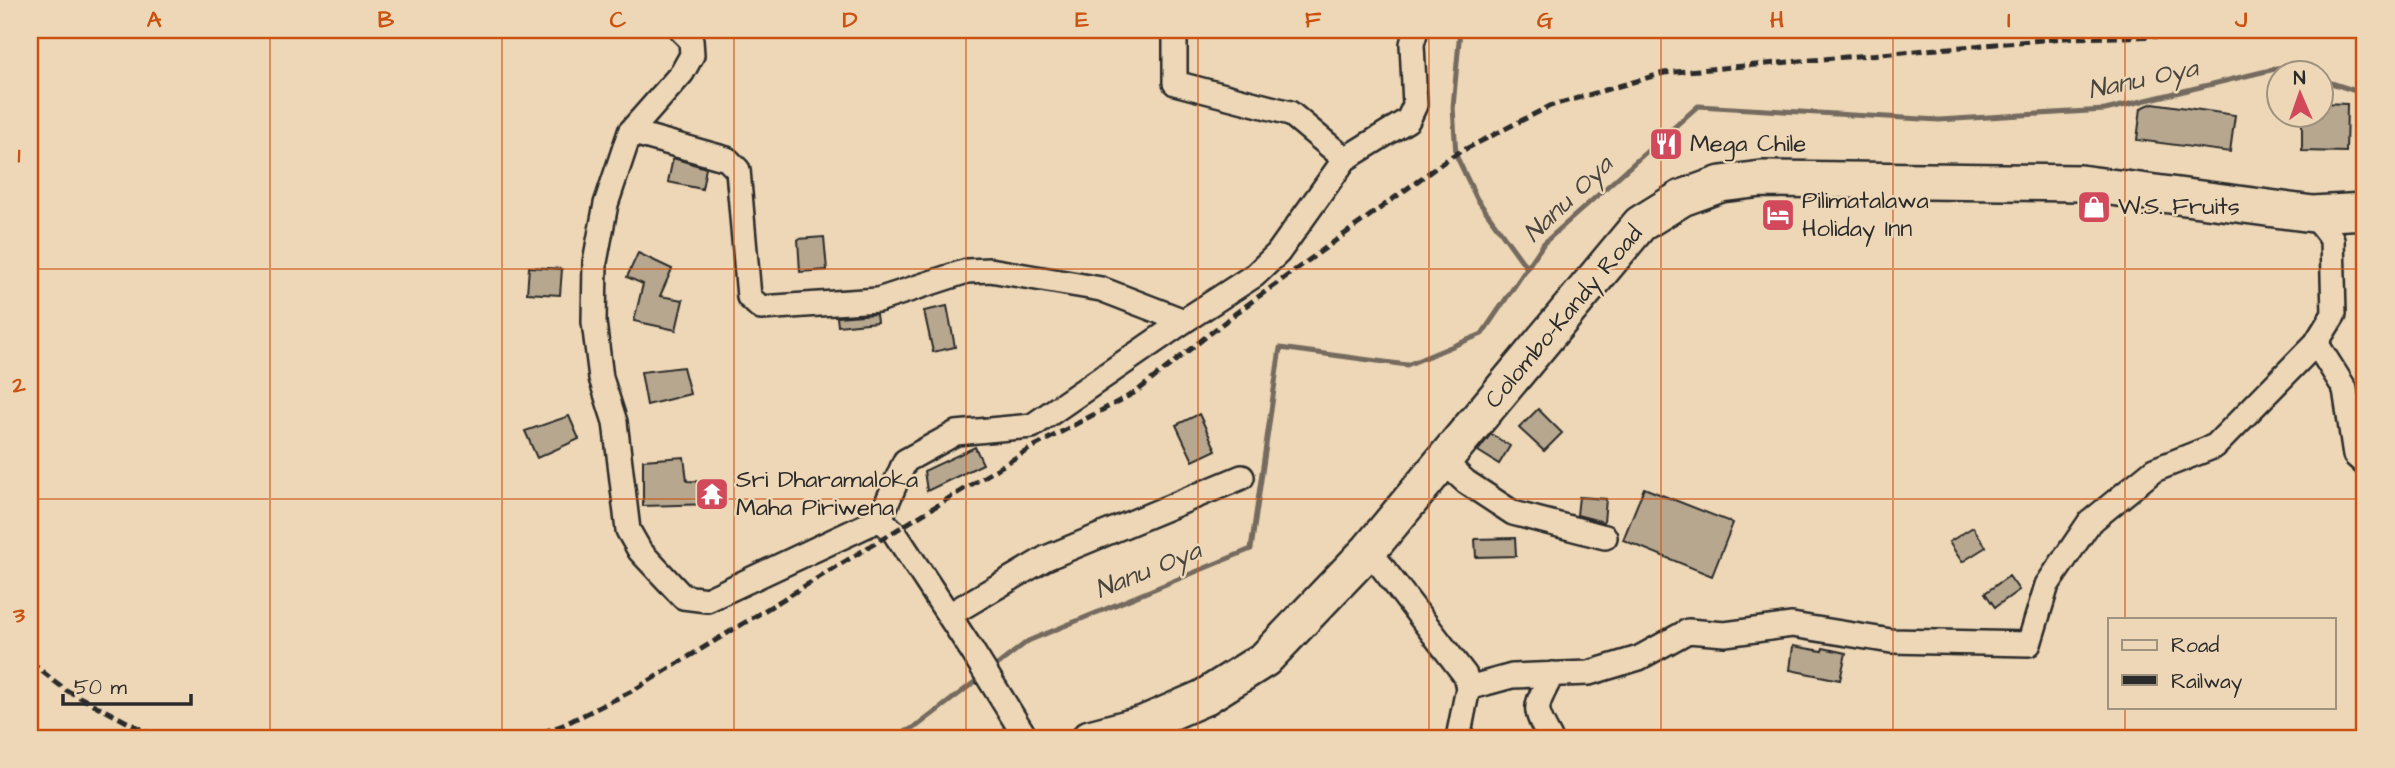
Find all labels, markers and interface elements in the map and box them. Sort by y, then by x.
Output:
text: A [147,4,162,36]
text: B [378,4,395,36]
text: C [610,4,627,36]
text: D [843,4,858,36]
text: E [1075,4,1089,36]
text: F [1305,4,1322,36]
text: G [1537,4,1553,36]
text: H [1770,4,1784,36]
text: I [2007,4,2011,36]
text: J [2234,4,2248,36]
water label: Nanu Oya [2085,49,2203,109]
north arrow [2266,60,2336,130]
text: N [2293,65,2306,92]
restaurant icon: Mega Chile [1647,125,1685,163]
place label: Mega Chile [1690,127,1806,162]
text: 1 [18,139,21,171]
water label: Nanu Oya [1516,146,1622,251]
place label: Pilimatalawa Holiday Inn [1802,184,1929,247]
shop icon: W.S. Fruits [2075,188,2113,226]
place label: W.S. Fruits [2118,190,2240,224]
hotel icon: Pilimatalawa Holiday Inn [1759,196,1797,234]
street label: Colombo-Kandy Road [1477,218,1652,417]
text: 2 [11,369,26,401]
place label: Sri Dharamaloka Maha Piriwena [736,463,918,525]
temple icon: Sri Dharamaloka Maha Piriwena [693,475,731,513]
water label: Nanu Oya [1090,532,1208,608]
text: 3 [12,599,25,631]
legend [2108,618,2336,708]
text: Road [2171,631,2219,660]
scale bar [63,663,191,707]
text: Railway [2171,667,2243,698]
text: 50 m [74,673,128,702]

